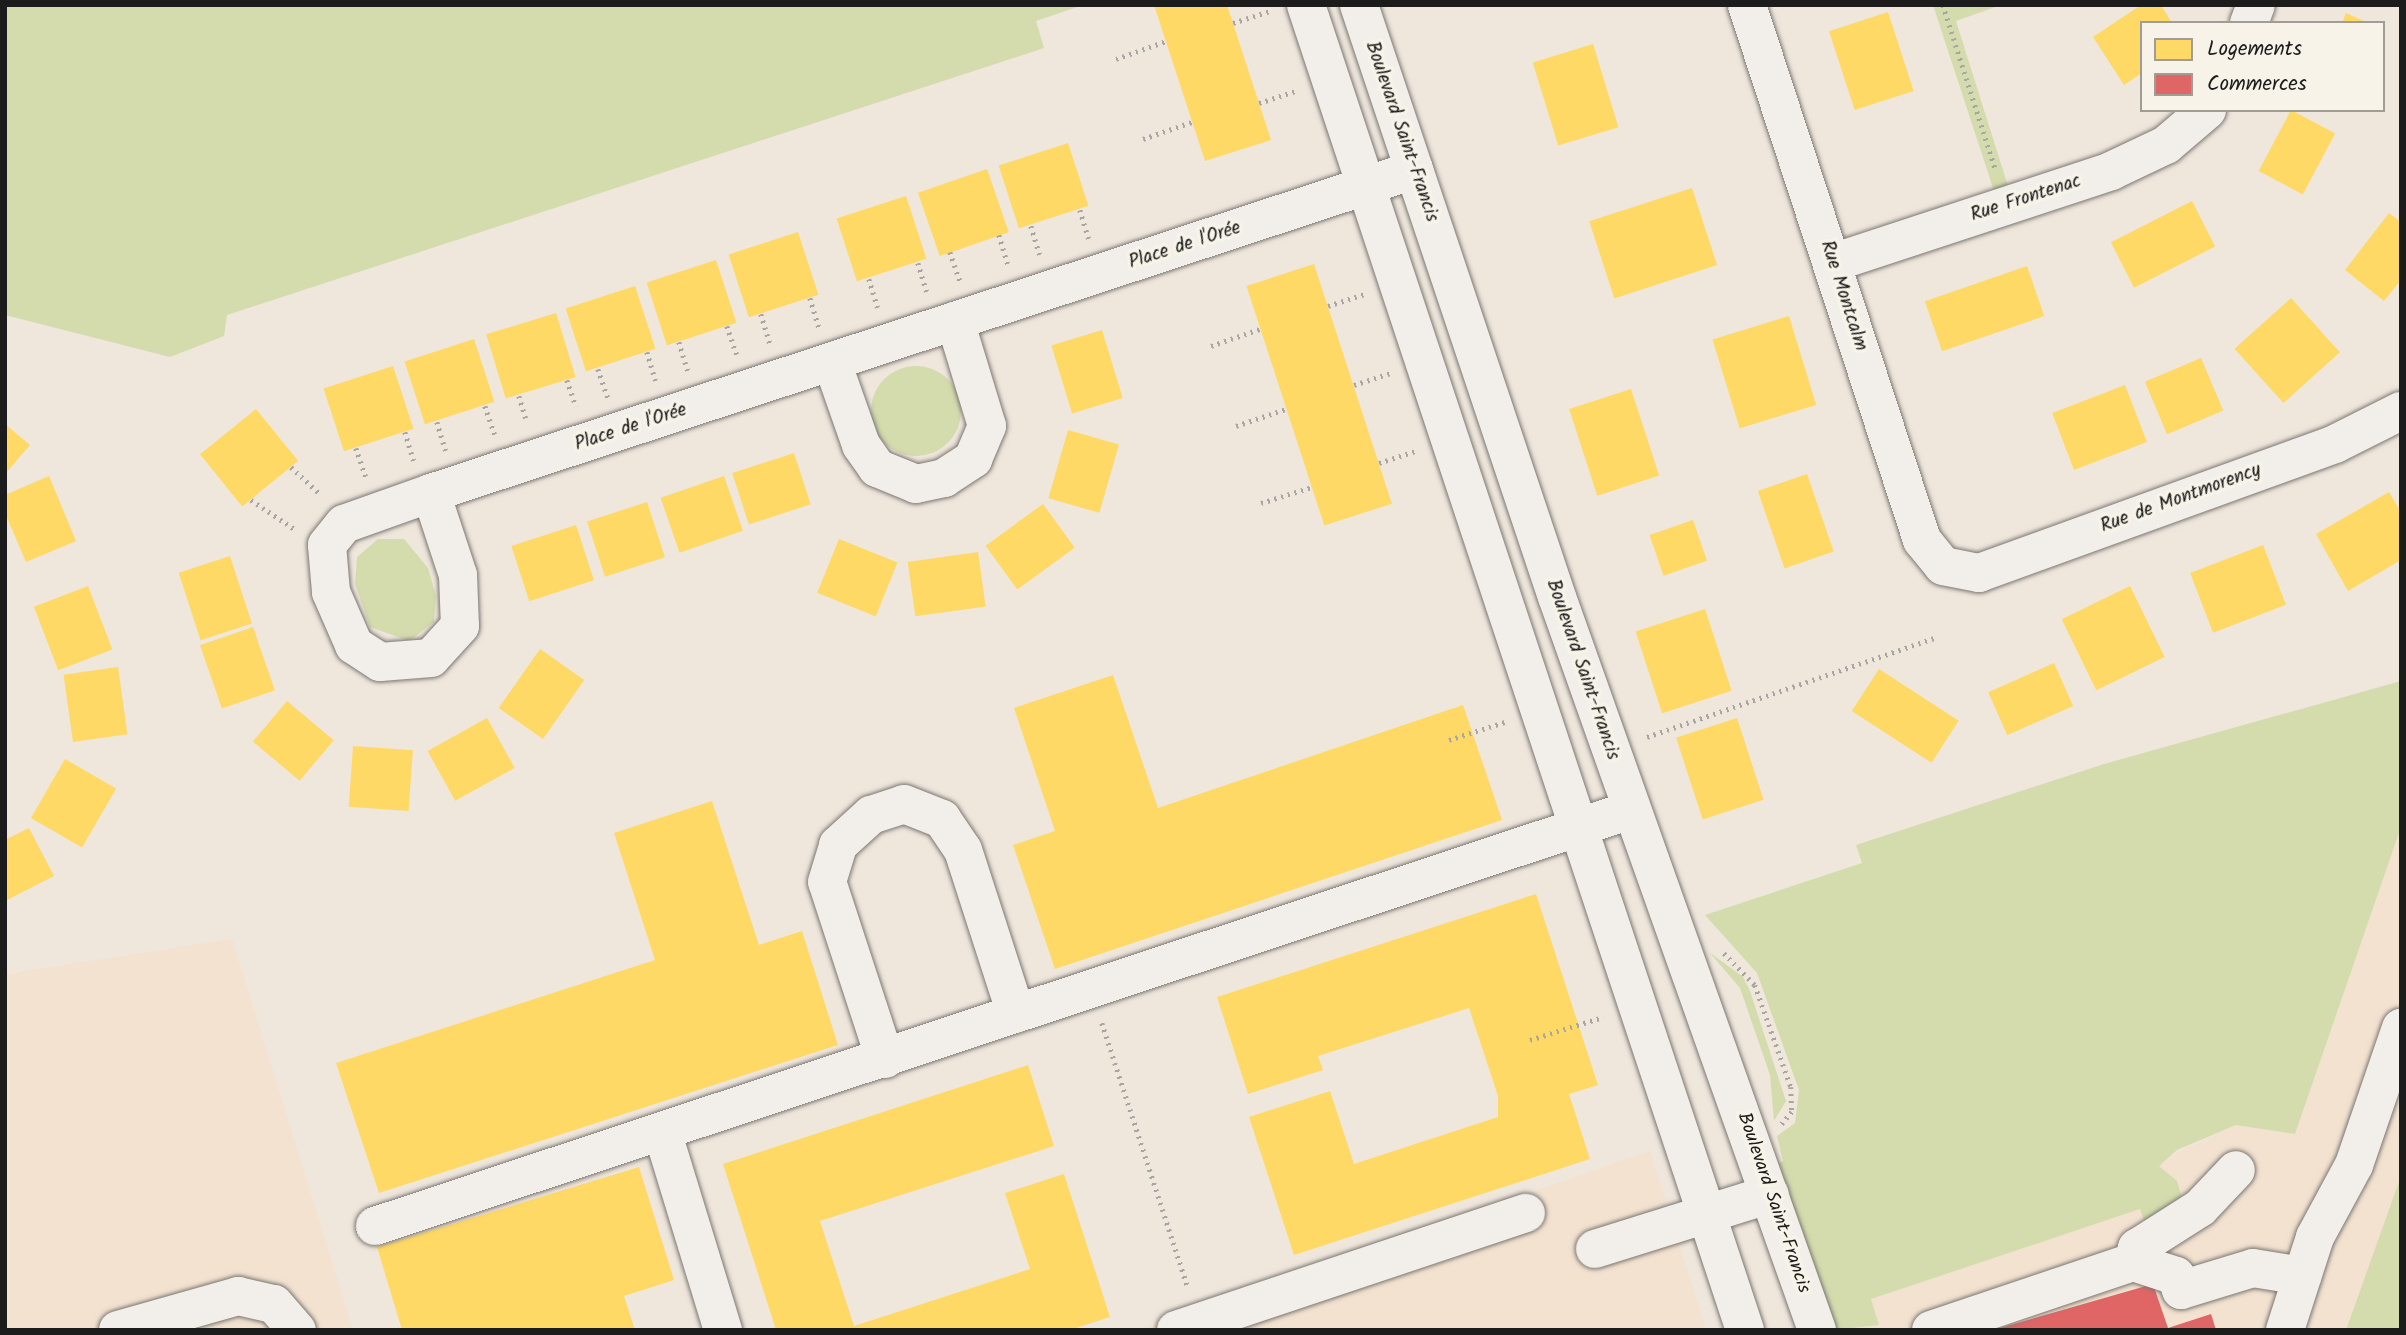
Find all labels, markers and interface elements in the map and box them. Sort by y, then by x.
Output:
legend [2140,21,2385,112]
text: Logements [2207,33,2302,66]
street label: Boulevard Saint-Francis [1359,39,1443,225]
text: Commerces [2207,68,2307,101]
street label: Rue Frontenac [1968,170,2084,228]
street label: Place de l'Orée [1126,217,1244,275]
street label: Rue Montcalm [1814,238,1872,354]
street label: Place de l'Orée [572,399,690,457]
street label: Rue de Montmorency [2098,459,2264,539]
street label: Boulevard Saint-Francis [1540,577,1624,763]
street label: Boulevard Saint-Francis [1731,1110,1815,1296]

